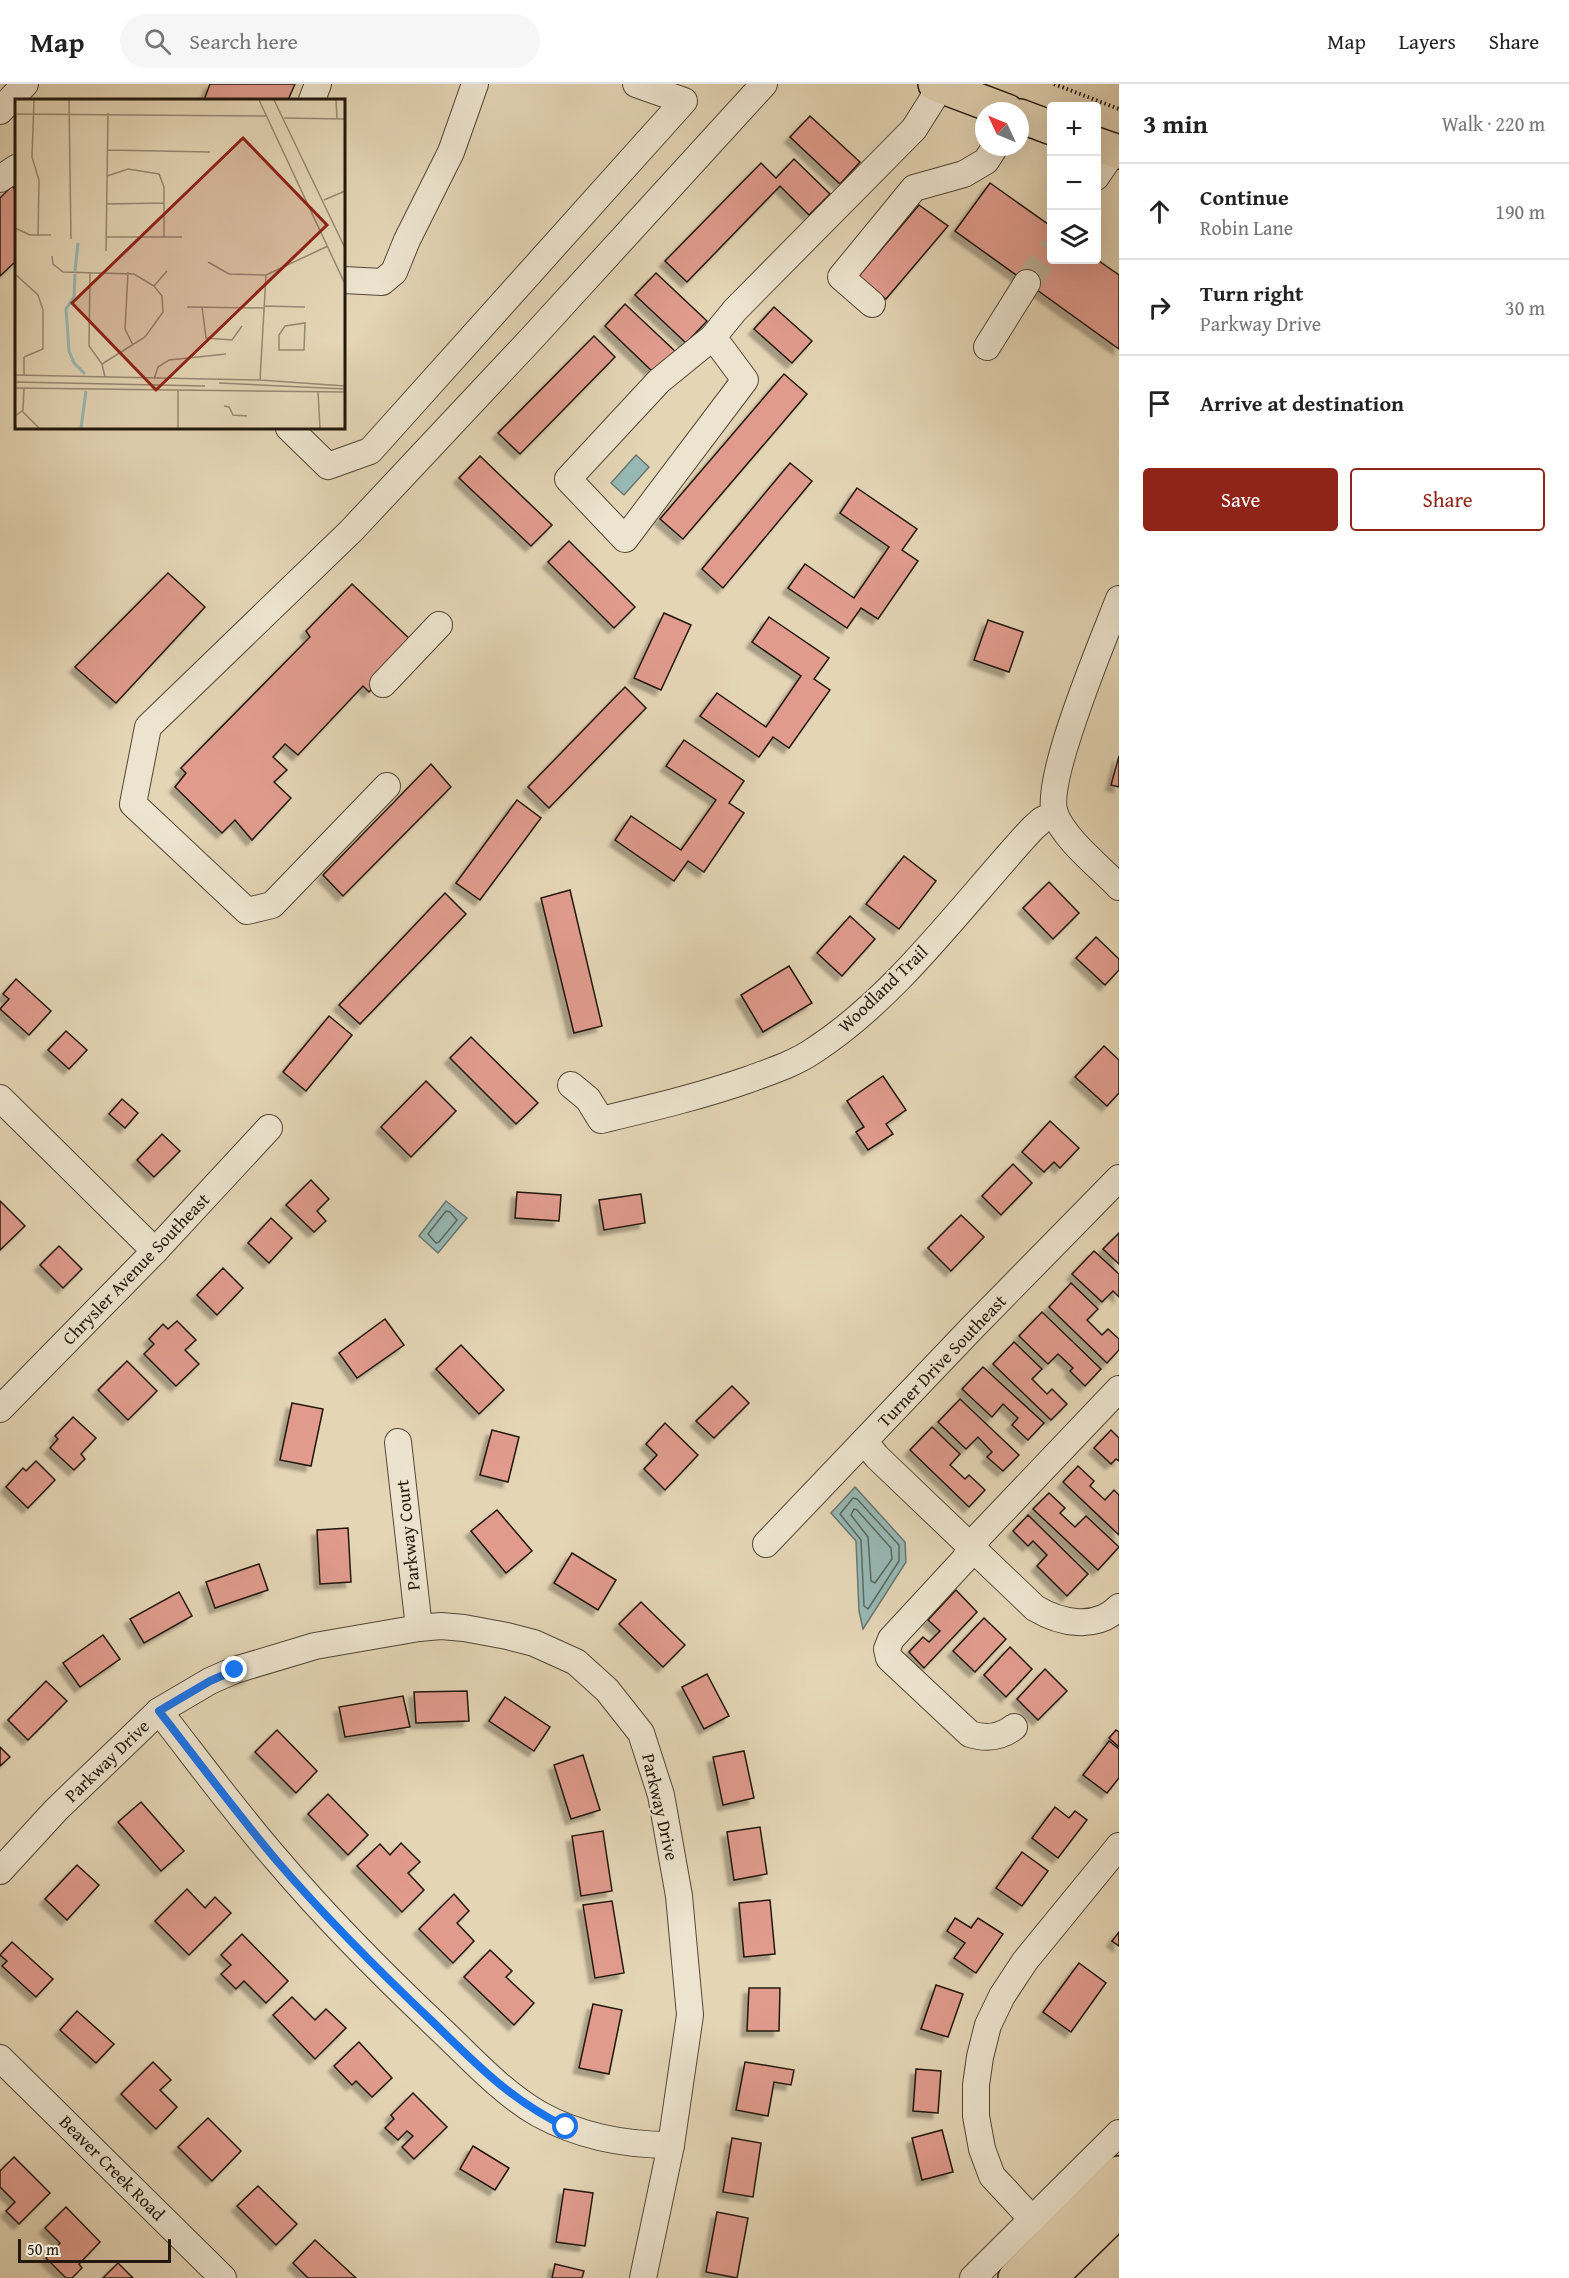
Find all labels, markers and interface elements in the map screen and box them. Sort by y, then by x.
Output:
search box [120,14,540,68]
text: Map [30,21,84,62]
icon: search [141,25,174,58]
text: Search here [189,25,298,57]
text: Map [1327,26,1366,57]
text: Layers [1399,26,1456,57]
text: Share [1489,26,1539,57]
inset map [15,99,345,429]
north arrow [975,102,1029,156]
map controls [1047,102,1101,264]
button: + [1047,102,1101,156]
text: 3 min [1143,104,1208,143]
text: Walk · 220 m [1442,109,1545,138]
button: − [1047,156,1101,210]
text: Continue [1200,181,1289,213]
icon: ahead [1143,195,1176,228]
text: 190 m [1495,197,1545,226]
button: layers [1047,210,1101,264]
text: Robin Lane [1200,213,1293,242]
text: Turn right [1200,277,1303,309]
icon: right [1143,291,1176,324]
text: 30 m [1505,293,1545,322]
text: Parkway Drive [1200,309,1321,338]
icon: arrive [1143,387,1176,420]
text: Arrive at destination [1200,387,1404,419]
button: Save [1143,468,1338,531]
button: Share [1350,468,1545,531]
street label: Woodland Trail [832,939,934,1039]
street label: Chrysler Avenue Southeast [56,1186,216,1351]
street label: Turner Drive Southeast [871,1287,1013,1433]
street label: Parkway Court [388,1478,427,1592]
route end [221,1656,247,1682]
street label: Parkway Drive [58,1713,155,1808]
street label: Parkway Drive [635,1751,686,1863]
street label: Beaver Creek Road [53,2109,172,2227]
route start [552,2113,578,2139]
scale bar [18,2236,171,2264]
text: 50 m [27,2237,59,2261]

